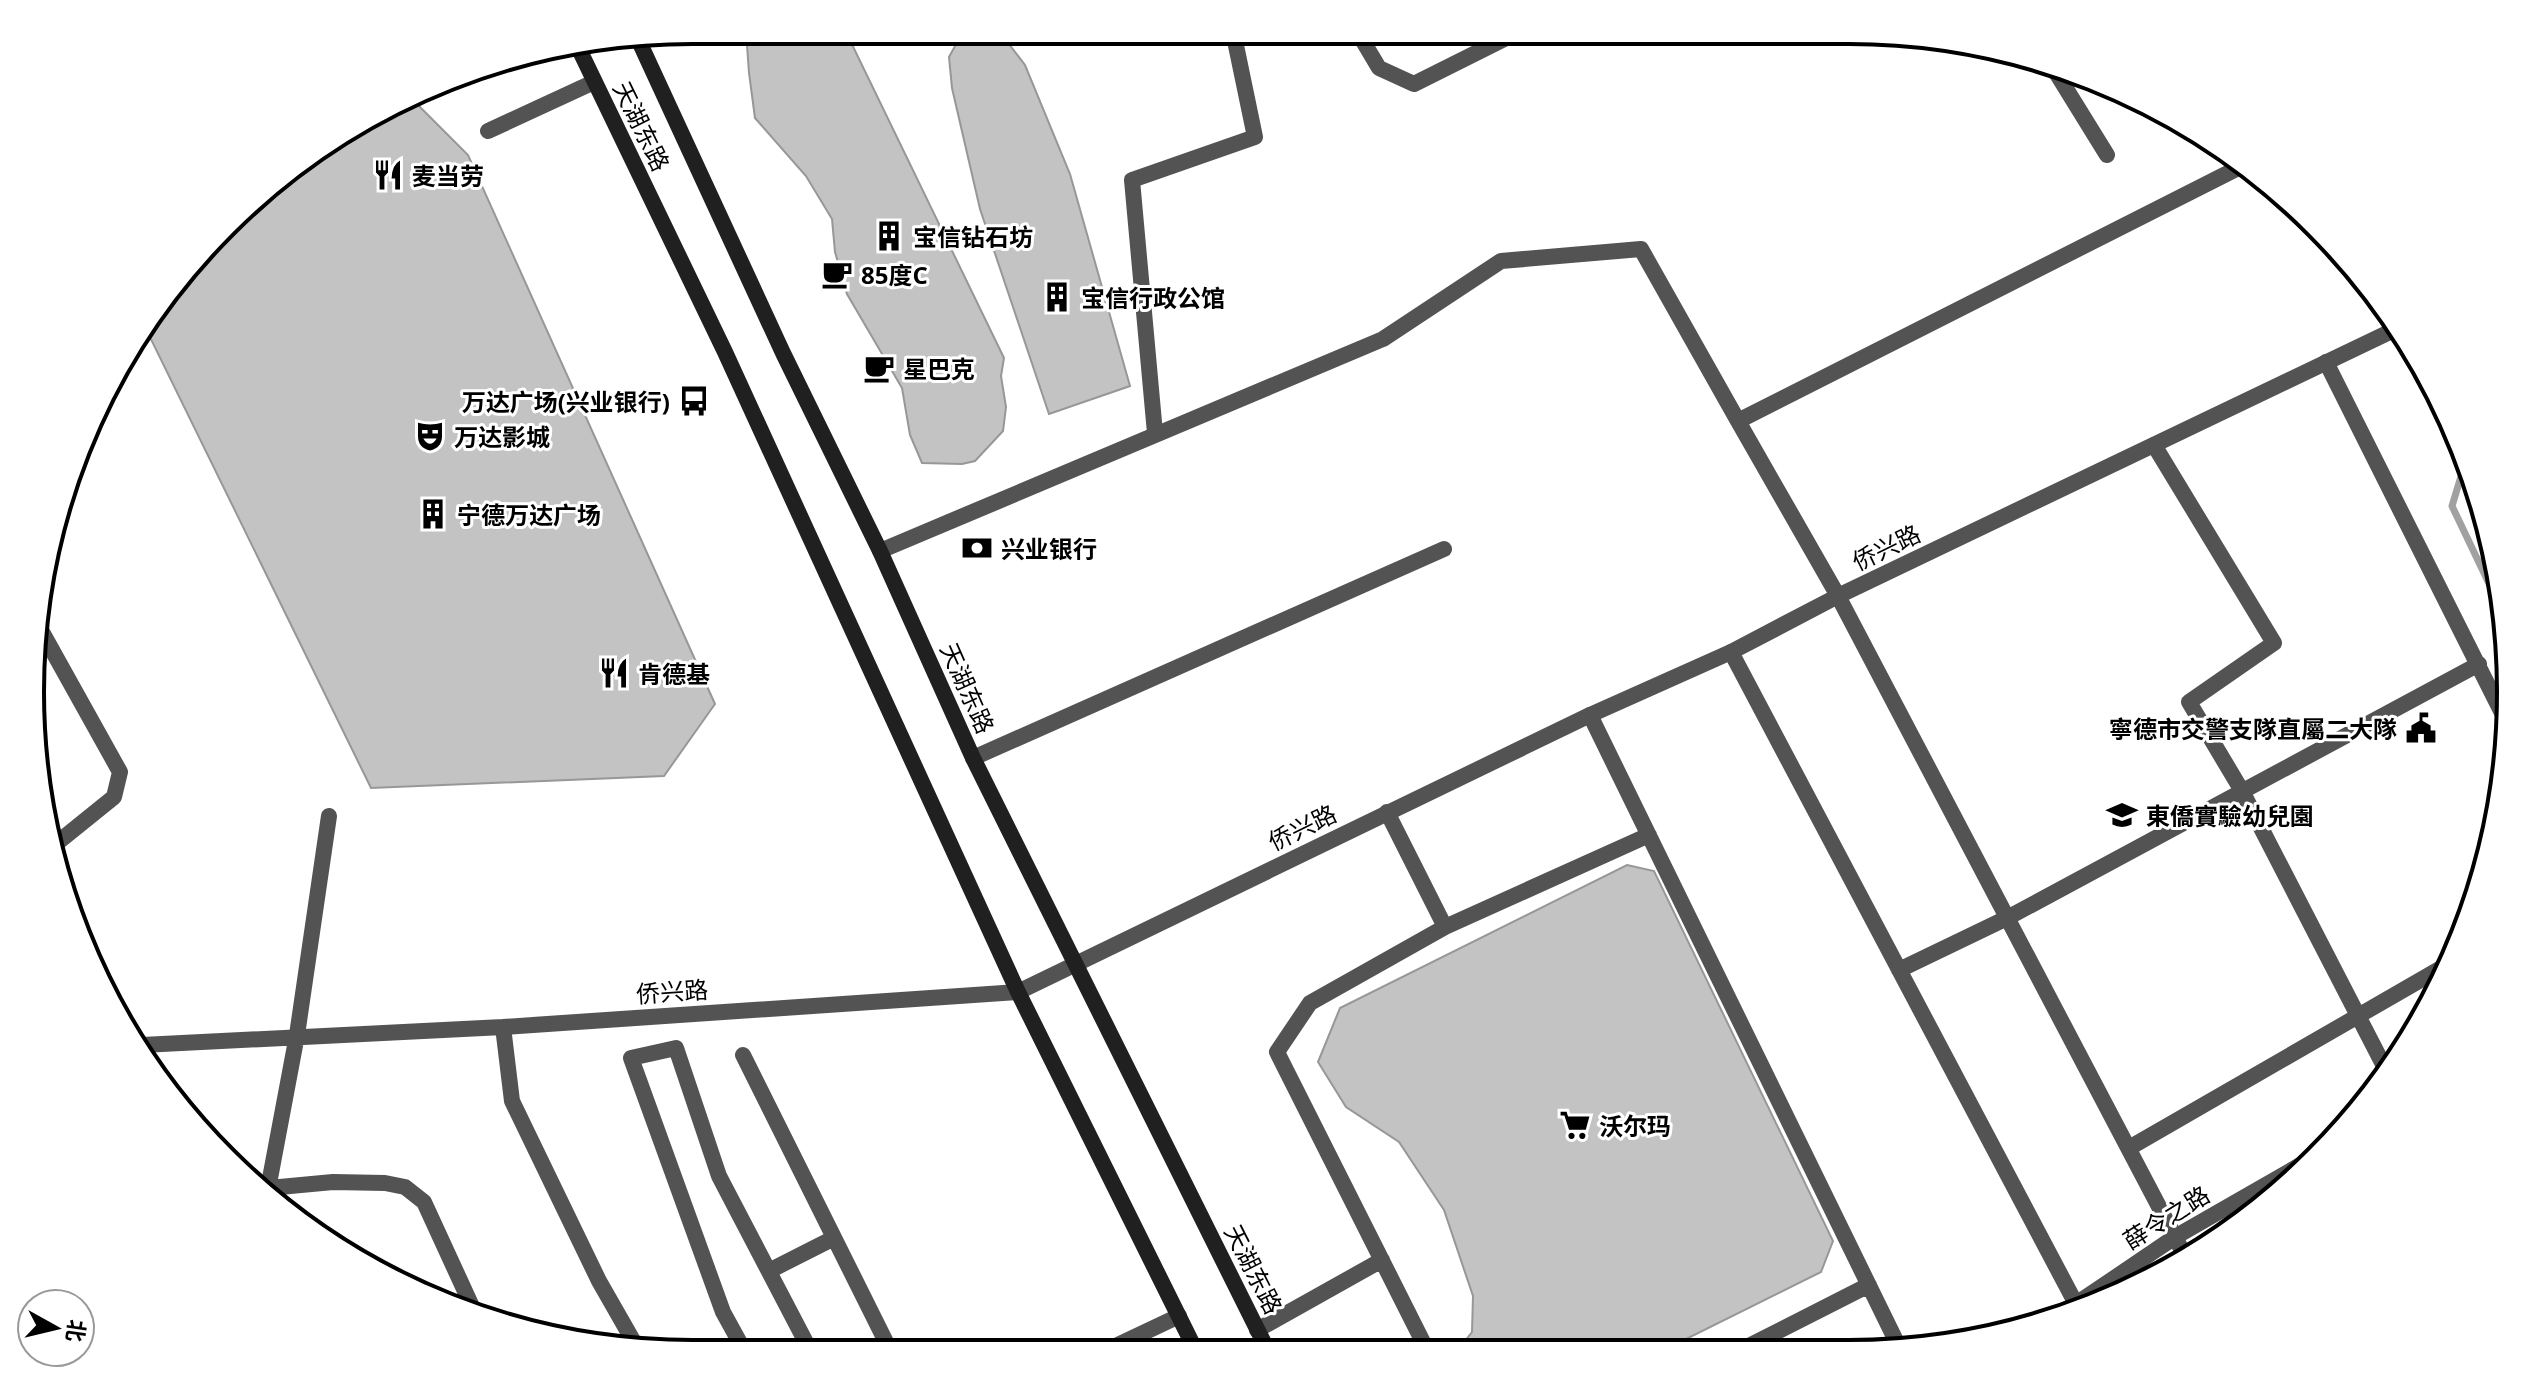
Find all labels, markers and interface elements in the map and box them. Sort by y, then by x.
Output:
street label: 天湖东路 [606,76,678,176]
restaurant icon: 麦当劳 [371,158,405,192]
place label: 麦当劳 [412,159,484,192]
building icon: 宝信钻石坊 [872,219,906,253]
place label: 宝信钻石坊 [913,220,1033,253]
cafe icon: 85度C [820,257,854,291]
place label: 85度C [861,258,928,291]
building icon: 宝信行政公馆 [1040,280,1074,314]
place label: 宝信行政公馆 [1081,281,1225,314]
cafe icon: 星巴克 [862,351,896,385]
place label: 星巴克 [903,352,975,385]
bus stop icon: 万达广场(兴业银行) [677,384,711,418]
place label: 万达广场(兴业银行) [462,385,670,418]
theatre icon: 万达影城 [413,419,447,453]
place label: 万达影城 [454,420,550,453]
building icon: 宁德万达广场 [416,497,450,531]
place label: 宁德万达广场 [457,498,601,531]
street label: 侨兴路 [1846,516,1926,578]
bank icon: 兴业银行 [960,531,994,565]
place label: 兴业银行 [1001,532,1097,565]
street label: 天湖东路 [933,637,1003,739]
restaurant icon: 肯德基 [597,656,631,690]
place label: 肯德基 [638,657,710,690]
public building icon: 寧德市交警支隊直屬二大隊 [2404,711,2438,745]
place label: 寧德市交警支隊直屬二大隊 [2109,712,2397,745]
street label: 侨兴路 [1262,796,1342,858]
school or university icon: 東僑實驗幼兒園 [2105,798,2139,832]
place label: 東僑實驗幼兒園 [2146,799,2314,832]
street label: 侨兴路 [635,972,709,1010]
supermarket icon: 沃尔玛 [1558,1108,1592,1142]
place label: 沃尔玛 [1599,1109,1671,1142]
street label: 薛令之路 [2117,1178,2215,1256]
street label: 天湖东路 [1218,1219,1290,1319]
north arrow [16,1288,96,1368]
text: 北 [60,1318,93,1344]

